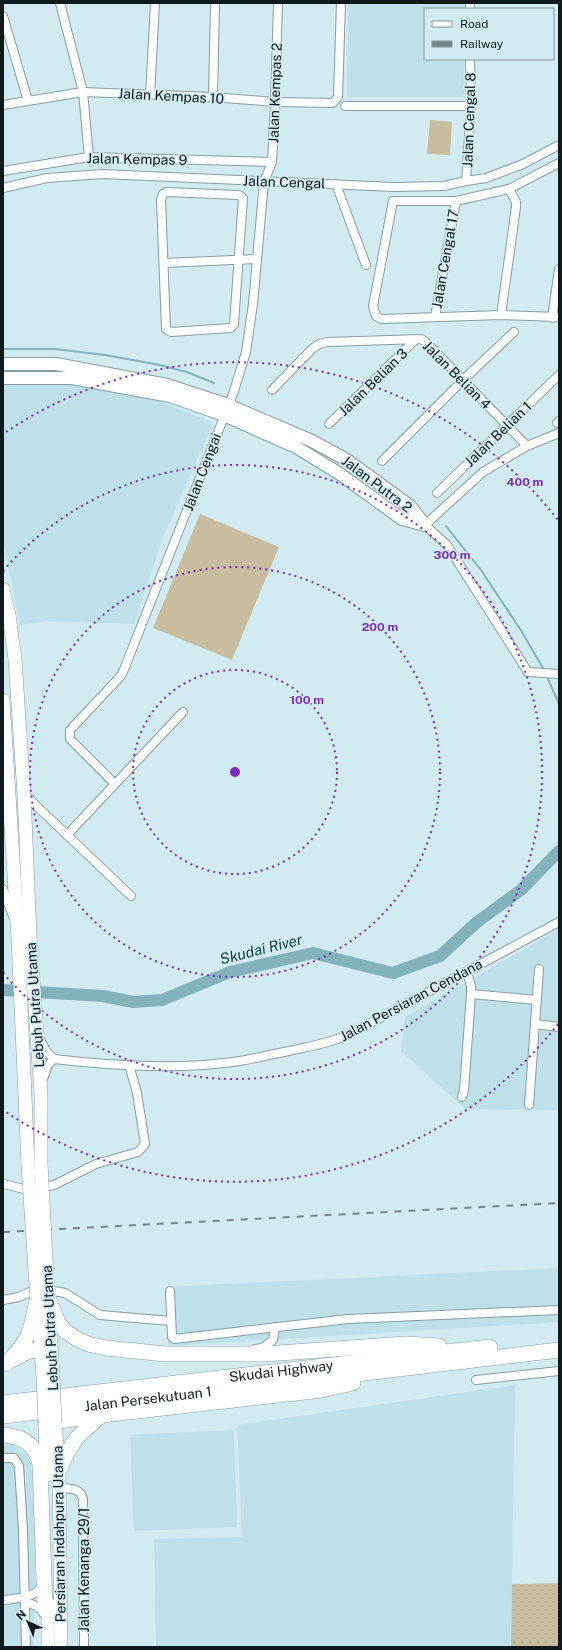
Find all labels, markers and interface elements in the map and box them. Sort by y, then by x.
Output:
legend [424,8,554,60]
text: Road [460,17,488,31]
text: Railway [460,37,504,51]
street label: Jalan Kempas 2 [265,43,285,143]
street label: Jalan Cengal 8 [459,72,479,168]
street label: Jalan Kempas 10 [117,85,225,107]
street label: Jalan Kempas 9 [86,150,188,168]
street label: Jalan Cengal [242,173,326,191]
street label: Jalan Cengal 17 [428,208,462,310]
street label: Jalan Belian 4 [420,338,494,412]
street label: Jalan Belian 3 [335,345,411,419]
street label: Jalan Belian 1 [461,398,535,470]
street label: Jalan Cengai [180,431,224,513]
street label: Jalan Putra 2 [339,452,415,516]
text: 400 m [507,475,544,489]
text: 300 m [434,548,471,562]
text: 200 m [362,620,398,634]
text: 100 m [290,693,324,707]
centre of rings [228,765,242,779]
water label: Skudai River [218,930,304,967]
street label: Lebuh Putra Utama [23,942,47,1068]
street label: Jalan Persiaran Cendana [337,956,485,1044]
street label: Lebuh Putra Utama [39,1265,61,1391]
street label: Skudai Highway [228,1357,335,1385]
street label: Jalan Persekutuan 1 [83,1383,213,1414]
street label: Persiaran Indahpura Utama [49,1445,69,1623]
street label: Jalan Kenanga 29/1 [76,1508,92,1632]
north arrow [8,1602,48,1642]
text: N [14,1608,28,1622]

